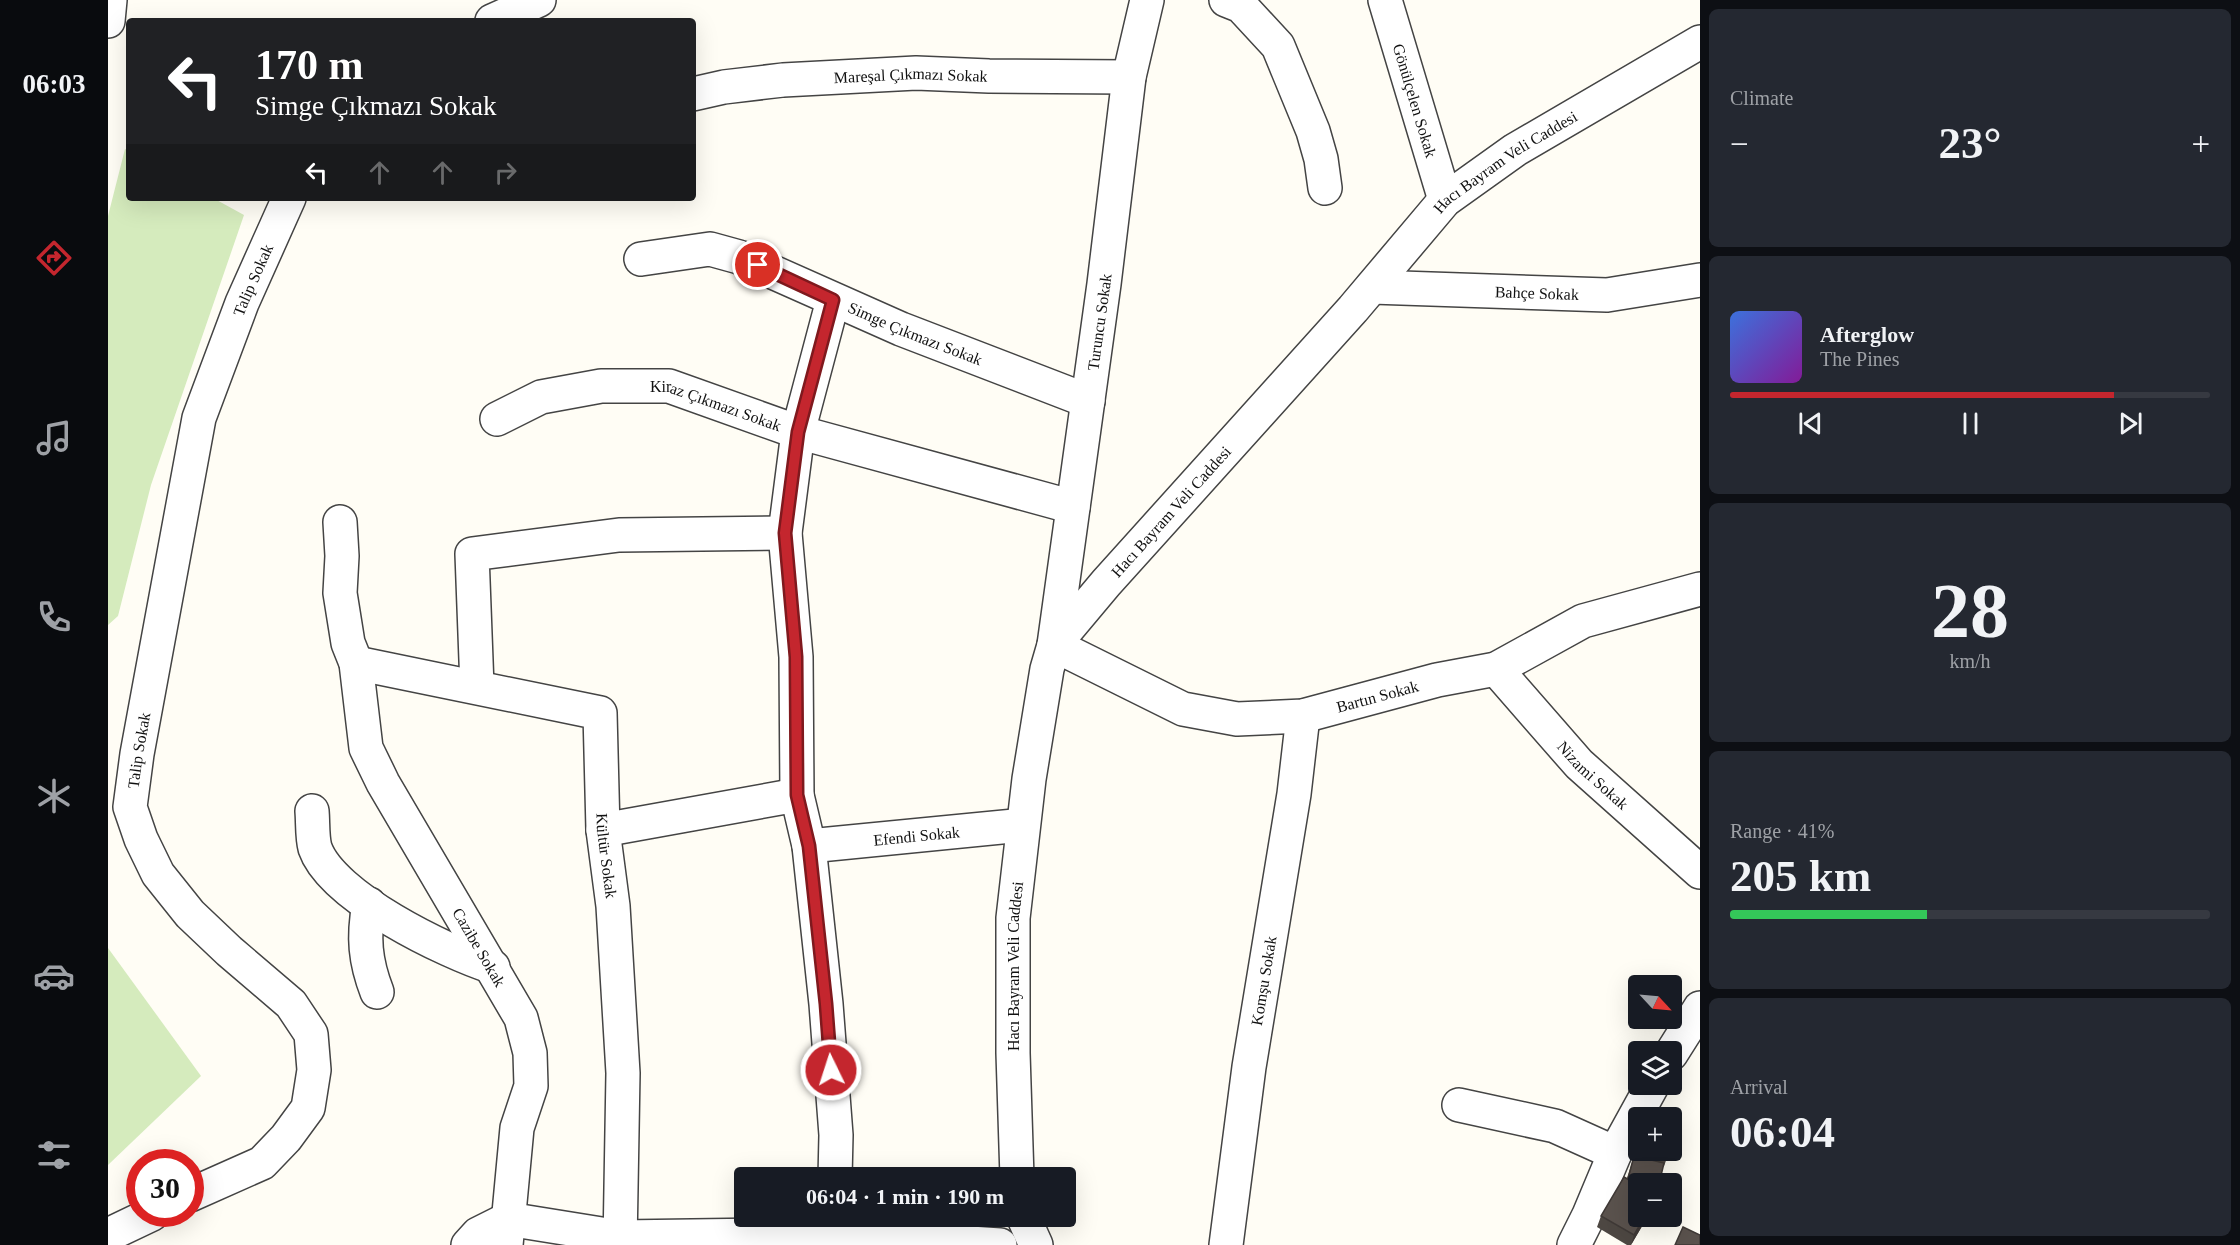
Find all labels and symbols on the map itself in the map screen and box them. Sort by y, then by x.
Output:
street label: Gönülçelen Sokak [1390,42,1440,160]
street label: Mareşal Çıkmazı Sokak [833,65,988,86]
street label: Hacı Bayram Veli Caddesi [1430,107,1581,216]
pin [732,239,783,290]
street label: Talip Sokak [230,241,276,318]
street label: Turuncu Sokak [1084,273,1115,372]
street label: Bahçe Sokak [1495,283,1579,303]
street label: Simge Çıkmazı Sokak [846,299,985,368]
street label: Kiraz Çıkmazı Sokak [650,378,784,434]
street label: Hacı Bayram Veli Caddesi [1108,442,1235,580]
street label: Bartın Sokak [1335,677,1420,716]
street label: Talip Sokak [125,711,154,789]
street label: Nizami Sokak [1554,738,1632,813]
street label: Kültür Sokak [594,813,620,899]
street label: Efendi Sokak [873,823,960,849]
street label: Hacı Bayram Veli Caddesi [1005,880,1026,1051]
street label: Cazibe Sokak [449,905,509,990]
street label: Komşu Sokak [1248,935,1279,1027]
north arrow [1628,975,1682,1029]
position arrow [799,1038,863,1102]
speed limit sign: 30 [126,1149,204,1227]

